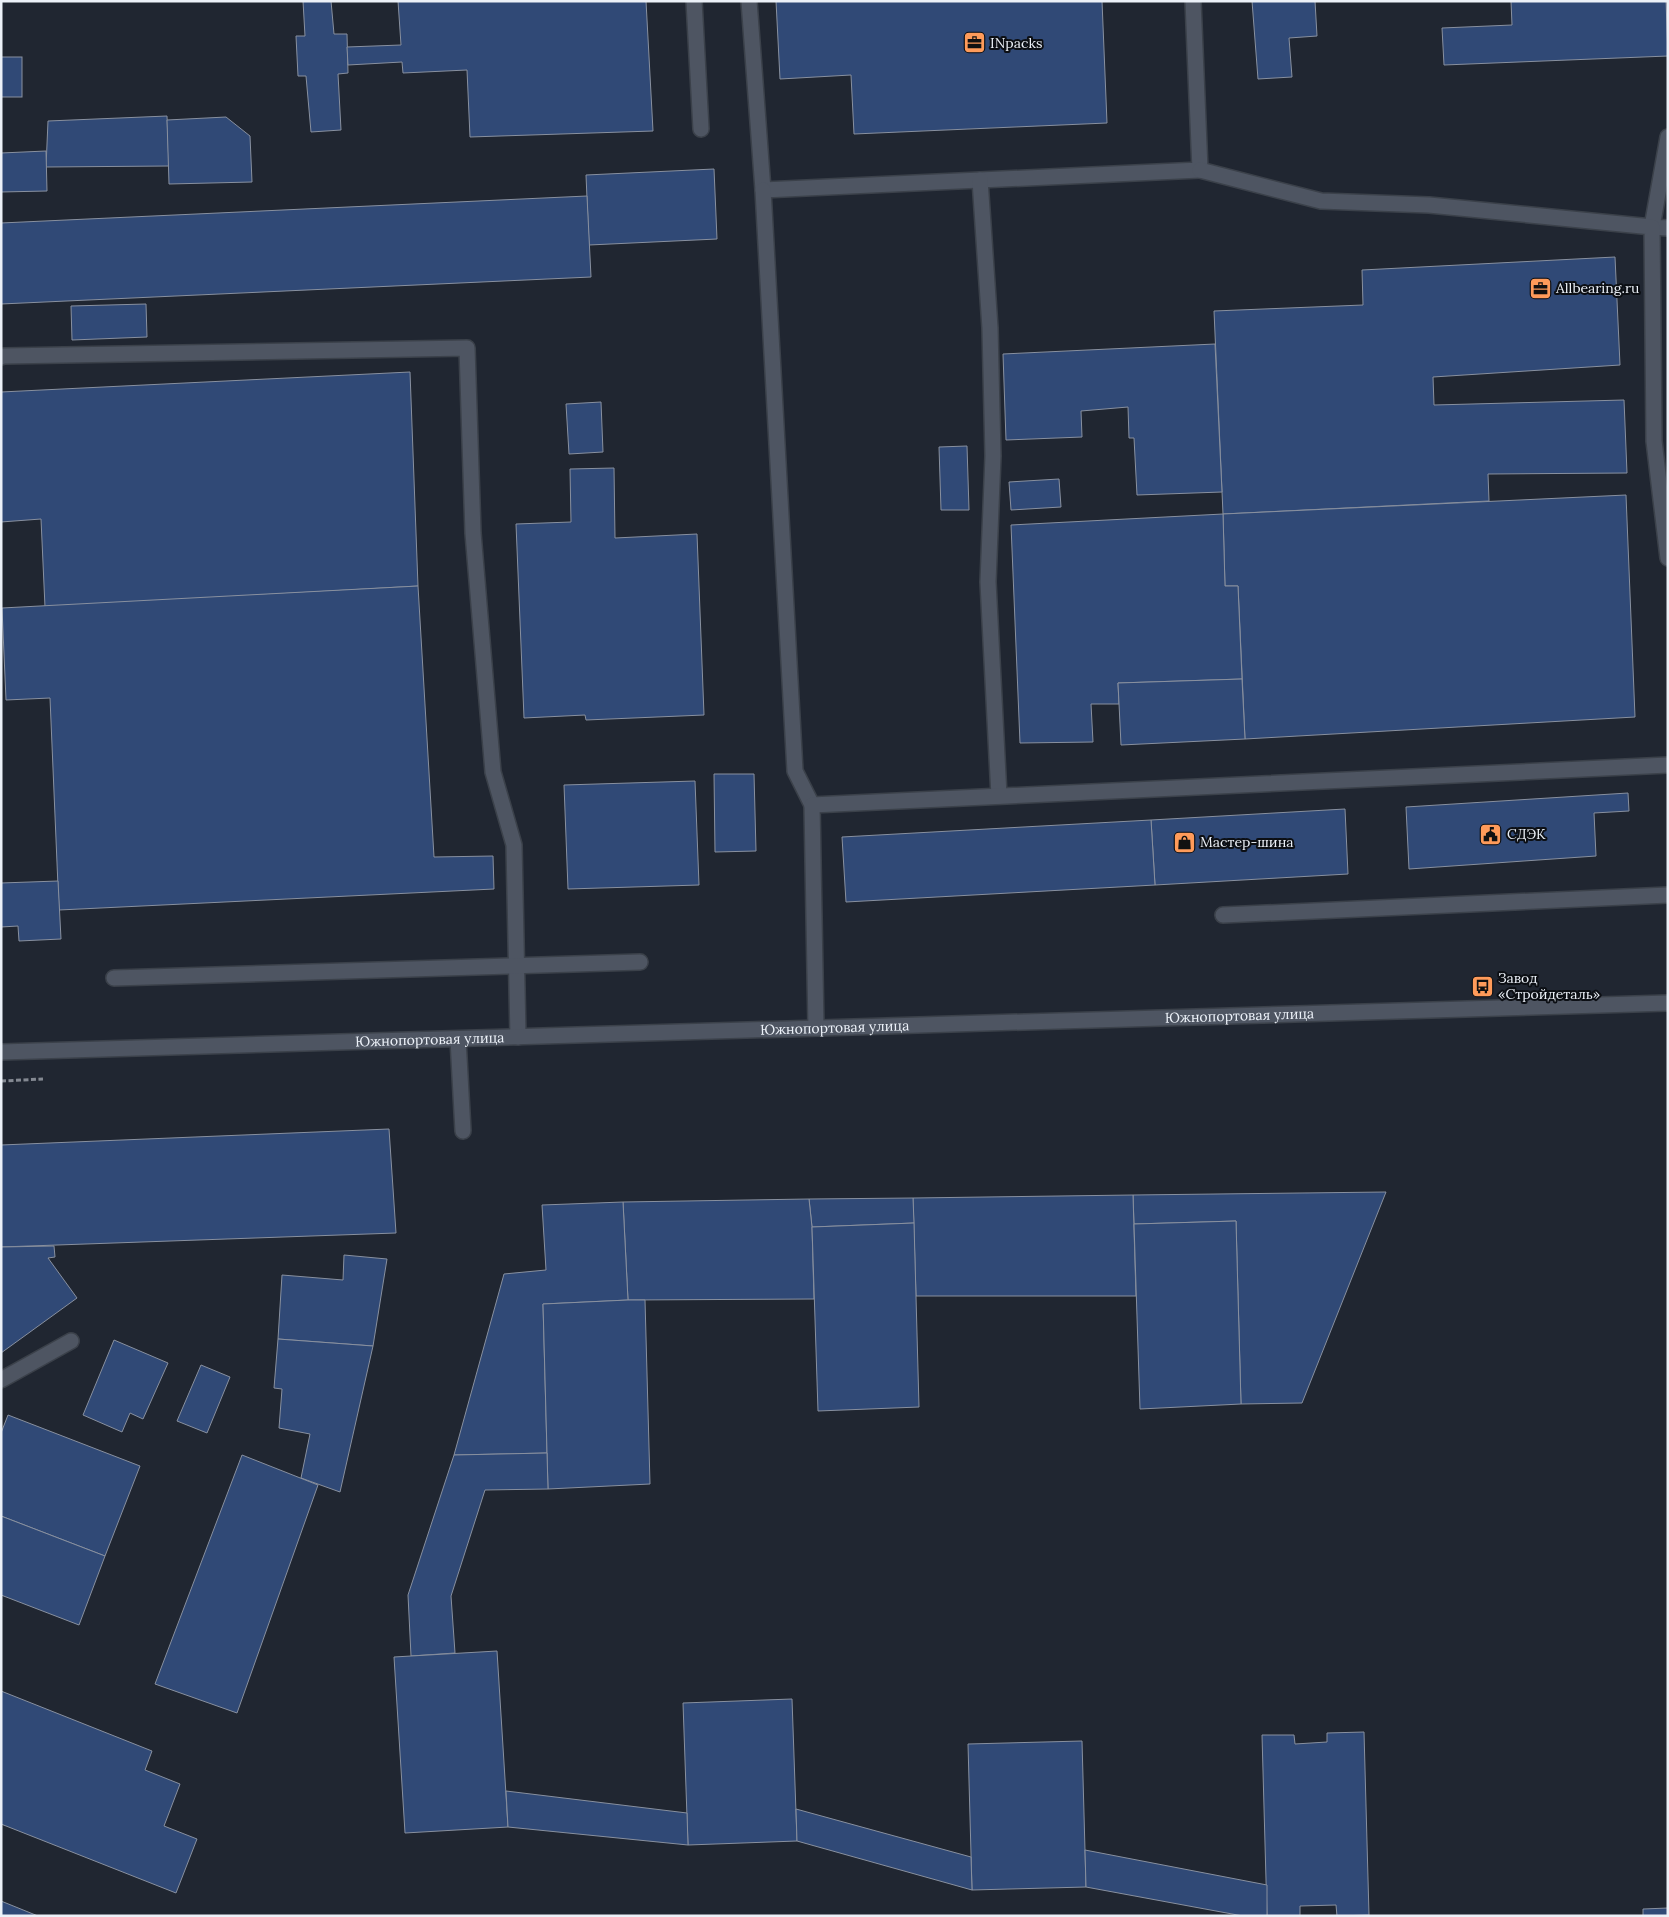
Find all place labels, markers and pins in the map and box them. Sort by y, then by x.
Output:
office icon: INpacks [962,31,986,55]
place label: INpacks [990,34,1042,52]
office icon: Allbearing.ru [1528,276,1552,300]
place label: Allbearing.ru [1555,279,1639,297]
public building icon: СДЭК [1479,822,1503,846]
place label: СДЭК [1507,825,1546,843]
shop icon: Мастер-шина [1172,830,1196,854]
place label: Мастер-шина [1200,833,1294,851]
place label: Завод «Стройдеталь» [1498,969,1600,1003]
bus stop icon: Завод «Стройдеталь» [1470,974,1494,998]

